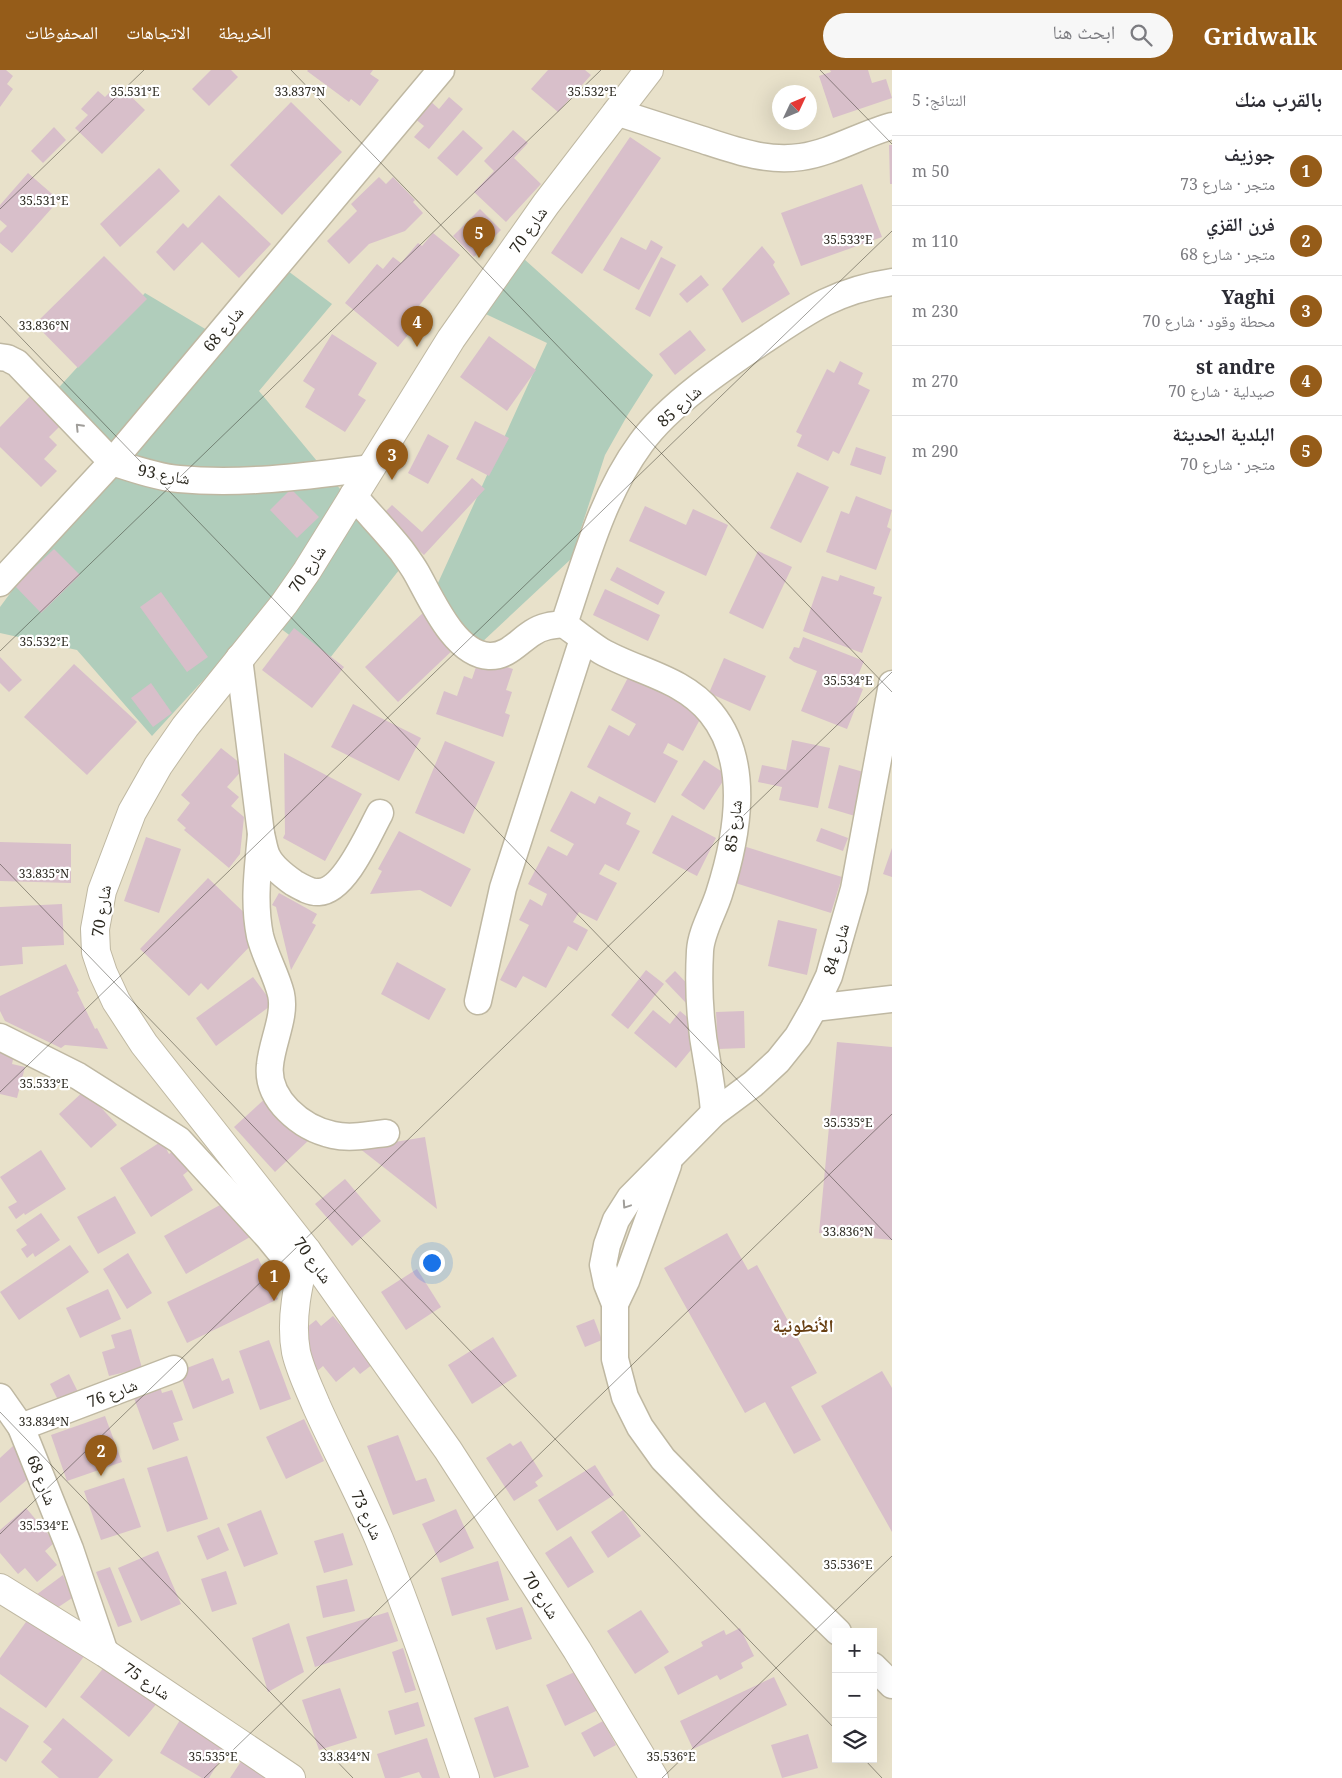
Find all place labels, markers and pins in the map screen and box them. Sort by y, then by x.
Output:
pin: 5 [463,217,495,258]
pin: 4 [401,306,433,347]
pin: 3 [376,439,408,480]
pin: 1 [258,1260,290,1301]
pin: 2 [85,1435,117,1476]

